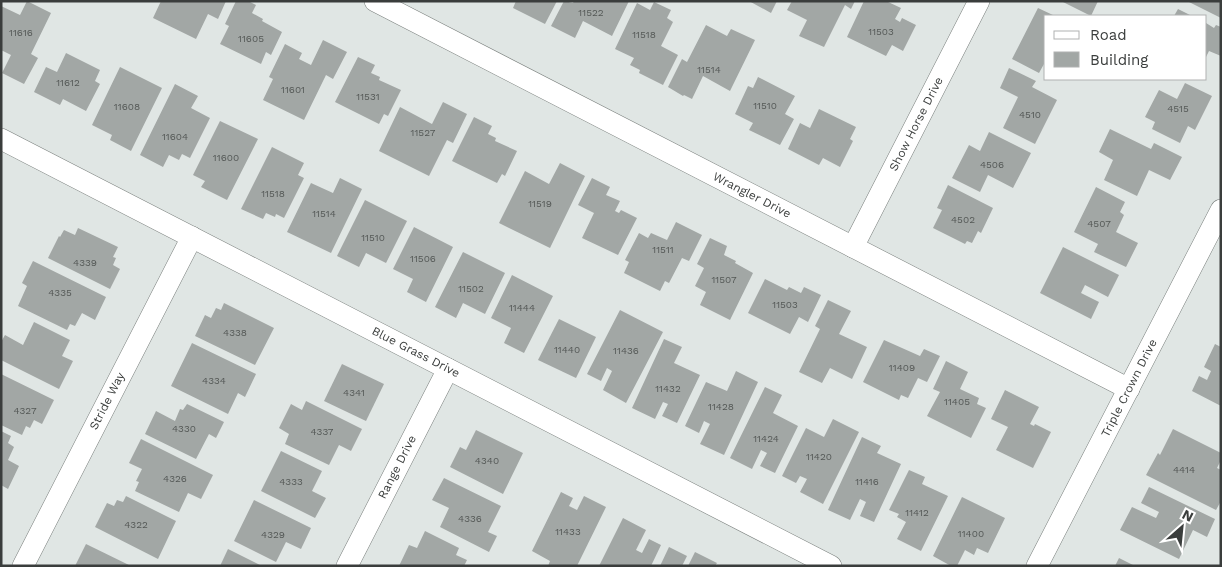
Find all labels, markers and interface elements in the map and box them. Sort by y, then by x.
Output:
house number: 11522 [578,7,604,18]
legend [1044,15,1207,80]
house number: 11503 [868,26,894,37]
text: Road [1090,26,1127,44]
house number: 11616 [9,27,33,38]
house number: 11518 [632,29,656,40]
house number: 11605 [238,33,264,44]
text: Building [1090,51,1148,69]
house number: 11514 [697,64,721,75]
street label: Show Horse Drive [886,75,946,173]
house number: 11612 [56,77,80,88]
house number: 11601 [281,84,305,95]
house number: 11531 [356,91,380,102]
house number: 11510 [753,100,777,111]
house number: 11608 [114,101,140,112]
house number: 4515 [1167,103,1189,114]
house number: 4510 [1019,109,1041,120]
house number: 11527 [411,127,436,138]
house number: 11604 [162,131,188,142]
house number: 11600 [213,152,239,163]
house number: 4506 [980,159,1004,170]
street label: Wrangler Drive [711,169,793,221]
house number: 11518 [261,188,285,199]
house number: 11519 [528,198,552,209]
house number: 11514 [312,208,336,219]
house number: 4502 [951,214,975,225]
house number: 4507 [1087,218,1111,229]
house number: 11510 [361,232,385,243]
house number: 11511 [652,244,674,255]
house number: 11506 [410,253,436,264]
house number: 4339 [73,257,97,268]
house number: 11507 [711,274,737,285]
house number: 11502 [458,283,484,294]
house number: 4335 [48,287,72,298]
house number: 11503 [772,299,798,310]
house number: 11444 [509,302,535,313]
street label: Blue Grass Drive [370,324,462,380]
house number: 4338 [223,327,247,338]
street label: Triple Crown Drive [1098,337,1160,439]
house number: 11440 [554,344,580,355]
house number: 11436 [613,345,639,356]
house number: 11409 [889,362,915,373]
street label: Stride Way [87,369,128,432]
house number: 4334 [202,375,226,386]
house number: 11432 [655,383,681,394]
house number: 4341 [343,387,365,398]
house number: 11405 [944,396,970,407]
house number: 11428 [708,401,734,412]
house number: 4327 [13,405,37,416]
house number: 4330 [172,423,196,434]
house number: 4337 [311,426,334,437]
street label: Range Drive [375,433,419,501]
house number: 11424 [753,433,779,444]
house number: 11420 [806,451,832,462]
house number: 4340 [475,455,499,466]
house number: 4414 [1173,464,1195,475]
house number: 4326 [163,473,187,484]
house number: 4333 [279,476,303,487]
house number: 11416 [855,476,879,487]
north arrow [1157,502,1207,552]
text: N [1180,506,1196,525]
house number: 11412 [905,507,929,518]
house number: 4336 [458,513,482,524]
house number: 4322 [124,519,148,530]
house number: 11433 [555,526,581,537]
house number: 11400 [958,528,984,539]
house number: 4329 [261,529,285,540]

